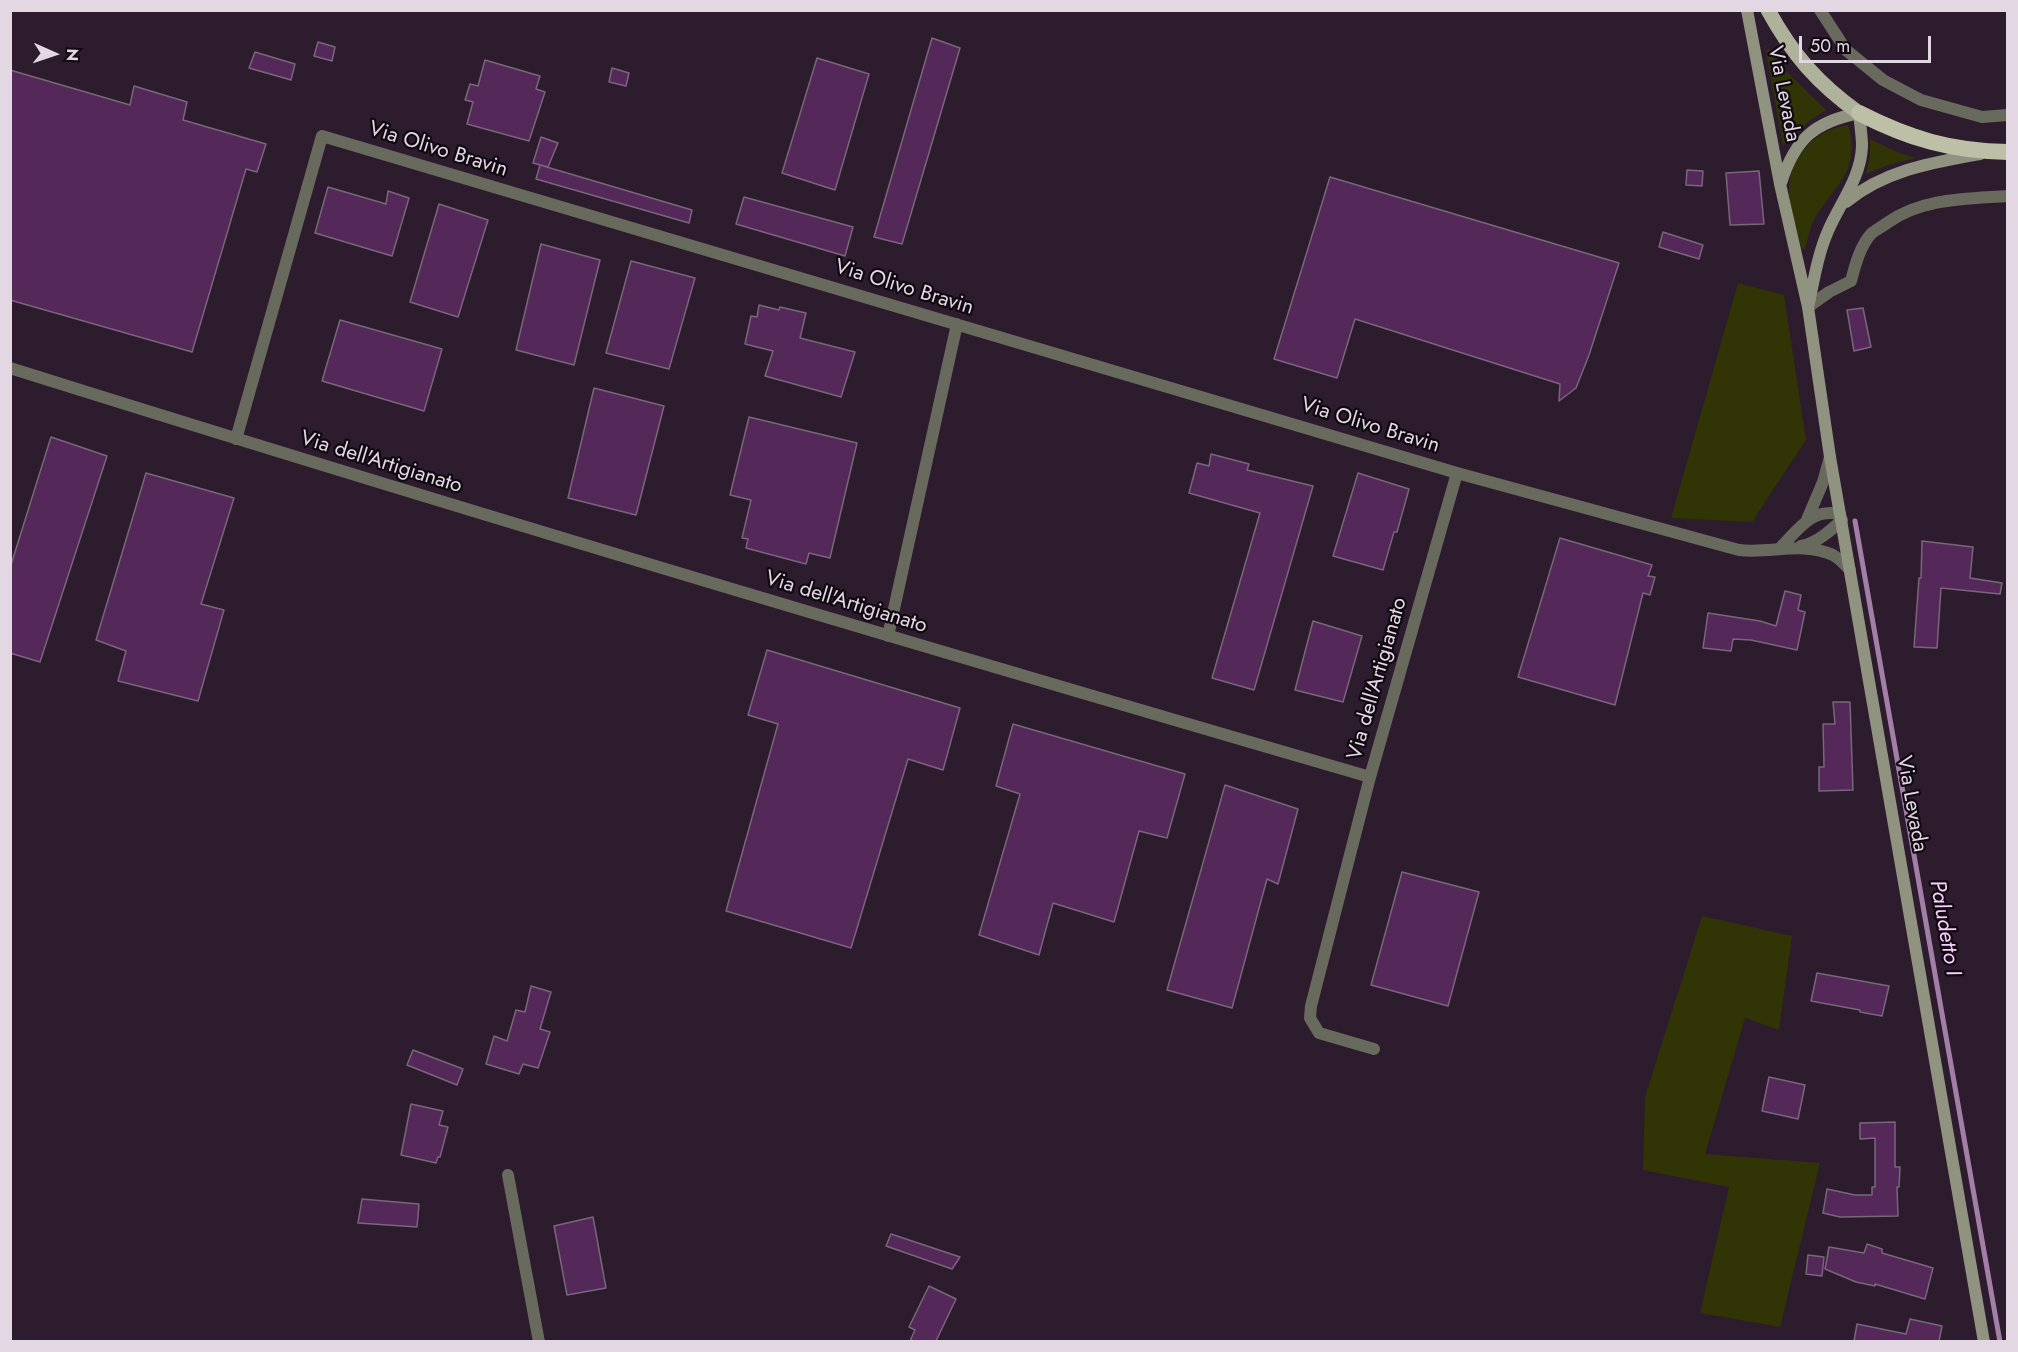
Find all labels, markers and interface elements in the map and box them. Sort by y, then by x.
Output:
north arrow [24,24,84,84]
scale bar [1802,24,1934,62]
text: 50 m [1810,33,1850,59]
street label: Via Levada [1761,44,1805,144]
text: N [61,48,84,62]
street label: Via Olivo Bravin [365,117,511,183]
street label: Via Olivo Bravin [831,255,977,321]
street label: Via Olivo Bravin [1297,393,1443,459]
street label: Via dell'Artigianato [297,426,465,500]
street label: Via dell'Artigianato [762,566,930,640]
street label: Via dell'Artigianato [1343,595,1413,763]
street label: Via Levada [1890,754,1932,854]
water label: Paludetto I [1923,878,1965,978]

